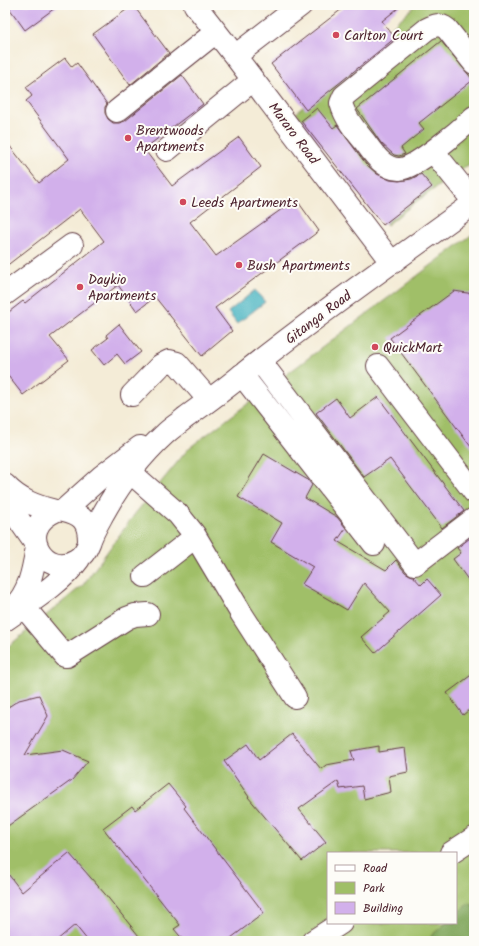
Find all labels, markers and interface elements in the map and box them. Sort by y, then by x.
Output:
place label: Carlton Court [344,25,424,47]
marker: Carlton Court [331,30,341,40]
street label: Mararo Road [262,98,325,170]
place label: Brentwoods Apartments [136,120,204,158]
marker: Brentwoods Apartments [123,133,133,143]
place label: Leeds Apartments [191,192,298,214]
marker: Leeds Apartments [178,197,188,207]
place label: Bush Apartments [247,255,350,277]
marker: Bush Apartments [234,260,244,270]
place label: Daykio Apartments [88,269,156,307]
marker: Daykio Apartments [75,282,85,292]
street label: Gitanga Road [281,285,357,350]
place label: QuickMart [383,337,443,359]
marker: QuickMart [370,342,380,352]
legend [327,852,457,924]
text: Road [363,859,388,878]
text: Park [363,879,385,898]
text: Building [363,899,403,918]

